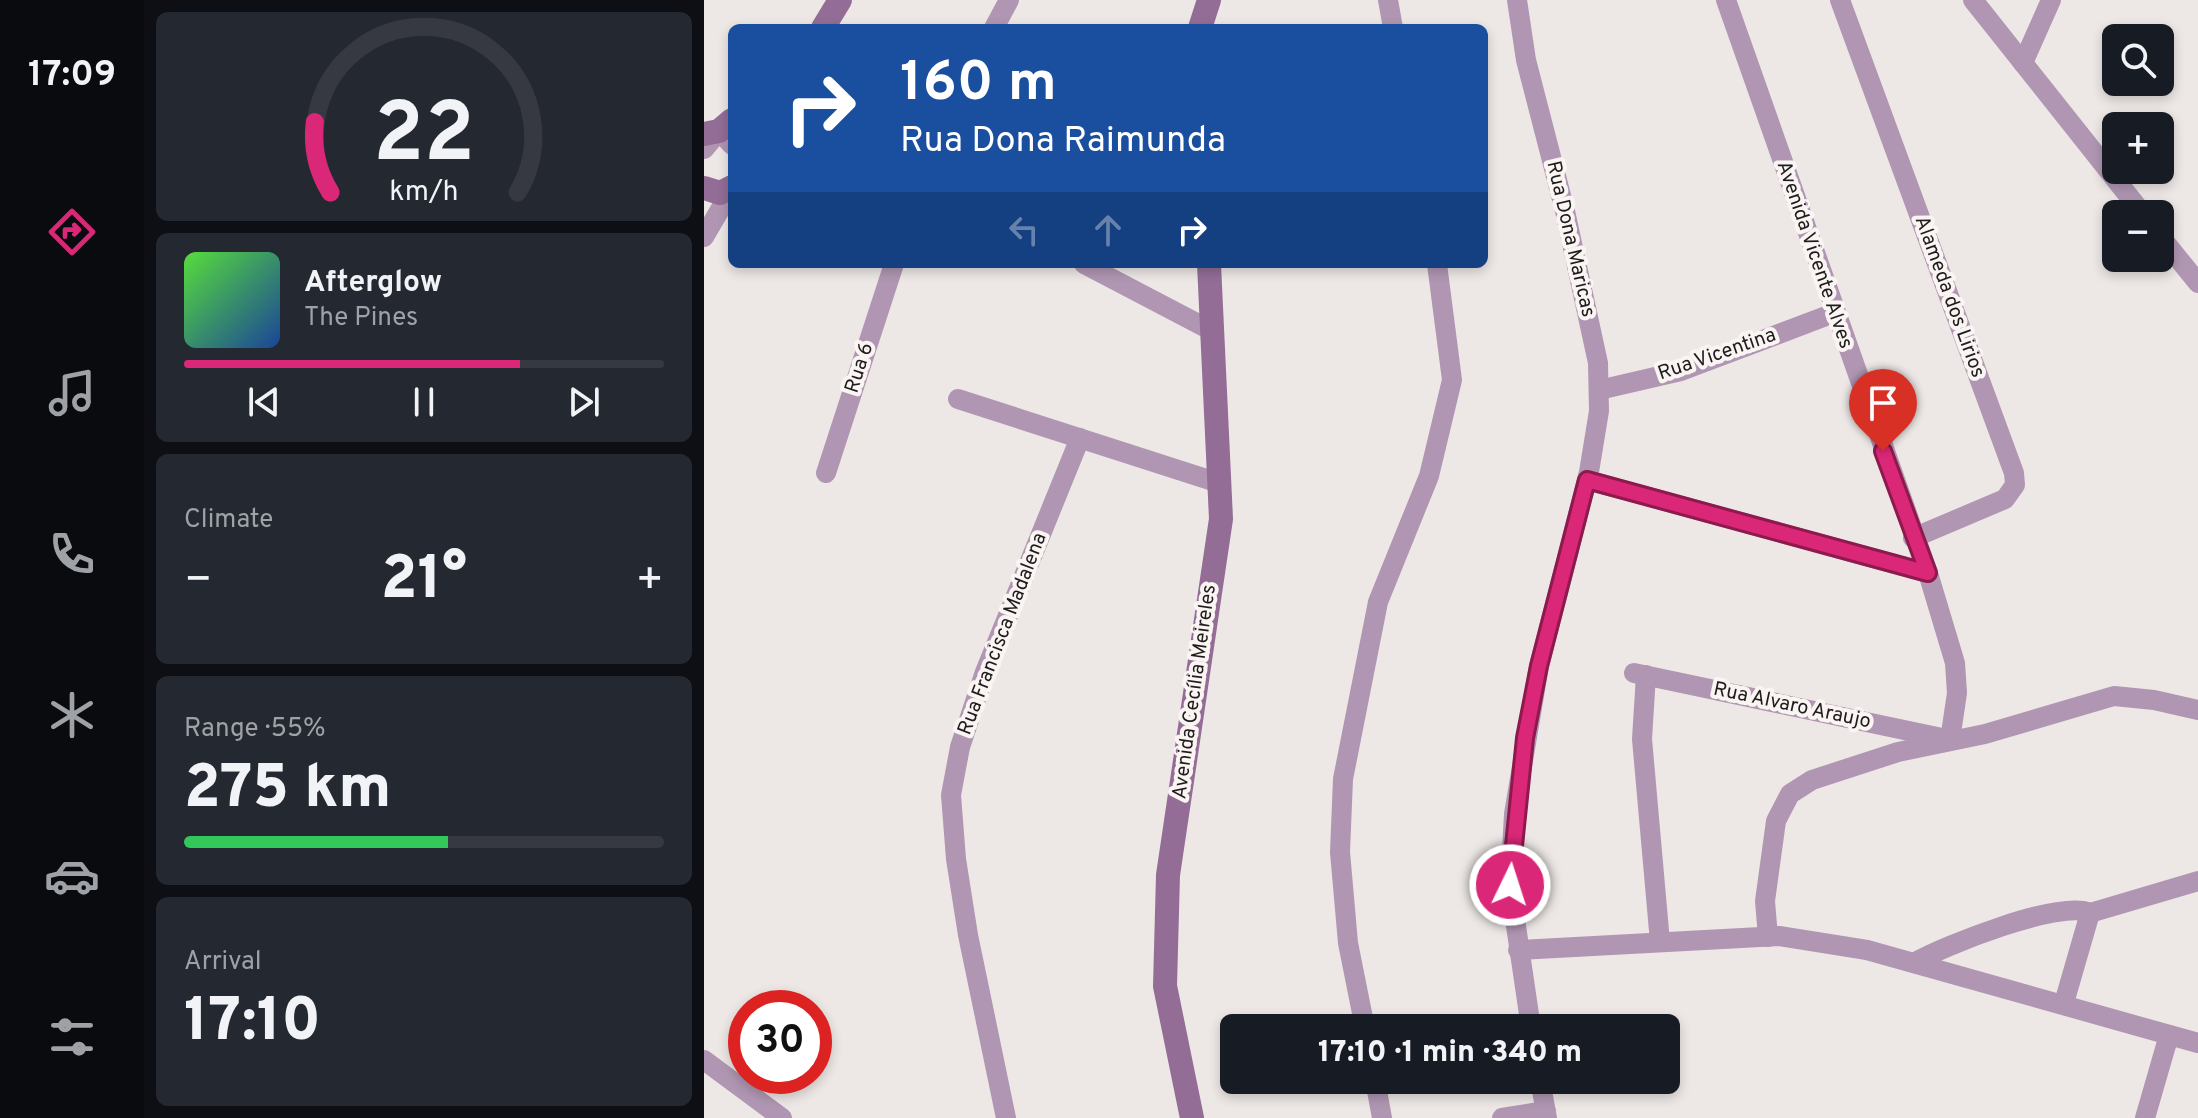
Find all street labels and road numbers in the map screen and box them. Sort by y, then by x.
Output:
street label: Rua Dona Maricas [1539,158,1601,320]
street label: Avenida Vicente Alves [1770,158,1858,352]
street label: Alameda dos Lirios [1908,213,1990,381]
street label: Rua Vicentina [1655,323,1779,387]
street label: Rua 6 [840,339,880,397]
street label: Rua Francisca Madalena [952,529,1054,739]
street label: Avenida Cecília Meireles [1167,583,1223,801]
street label: Rua Alvaro Araujo [1711,677,1873,735]

